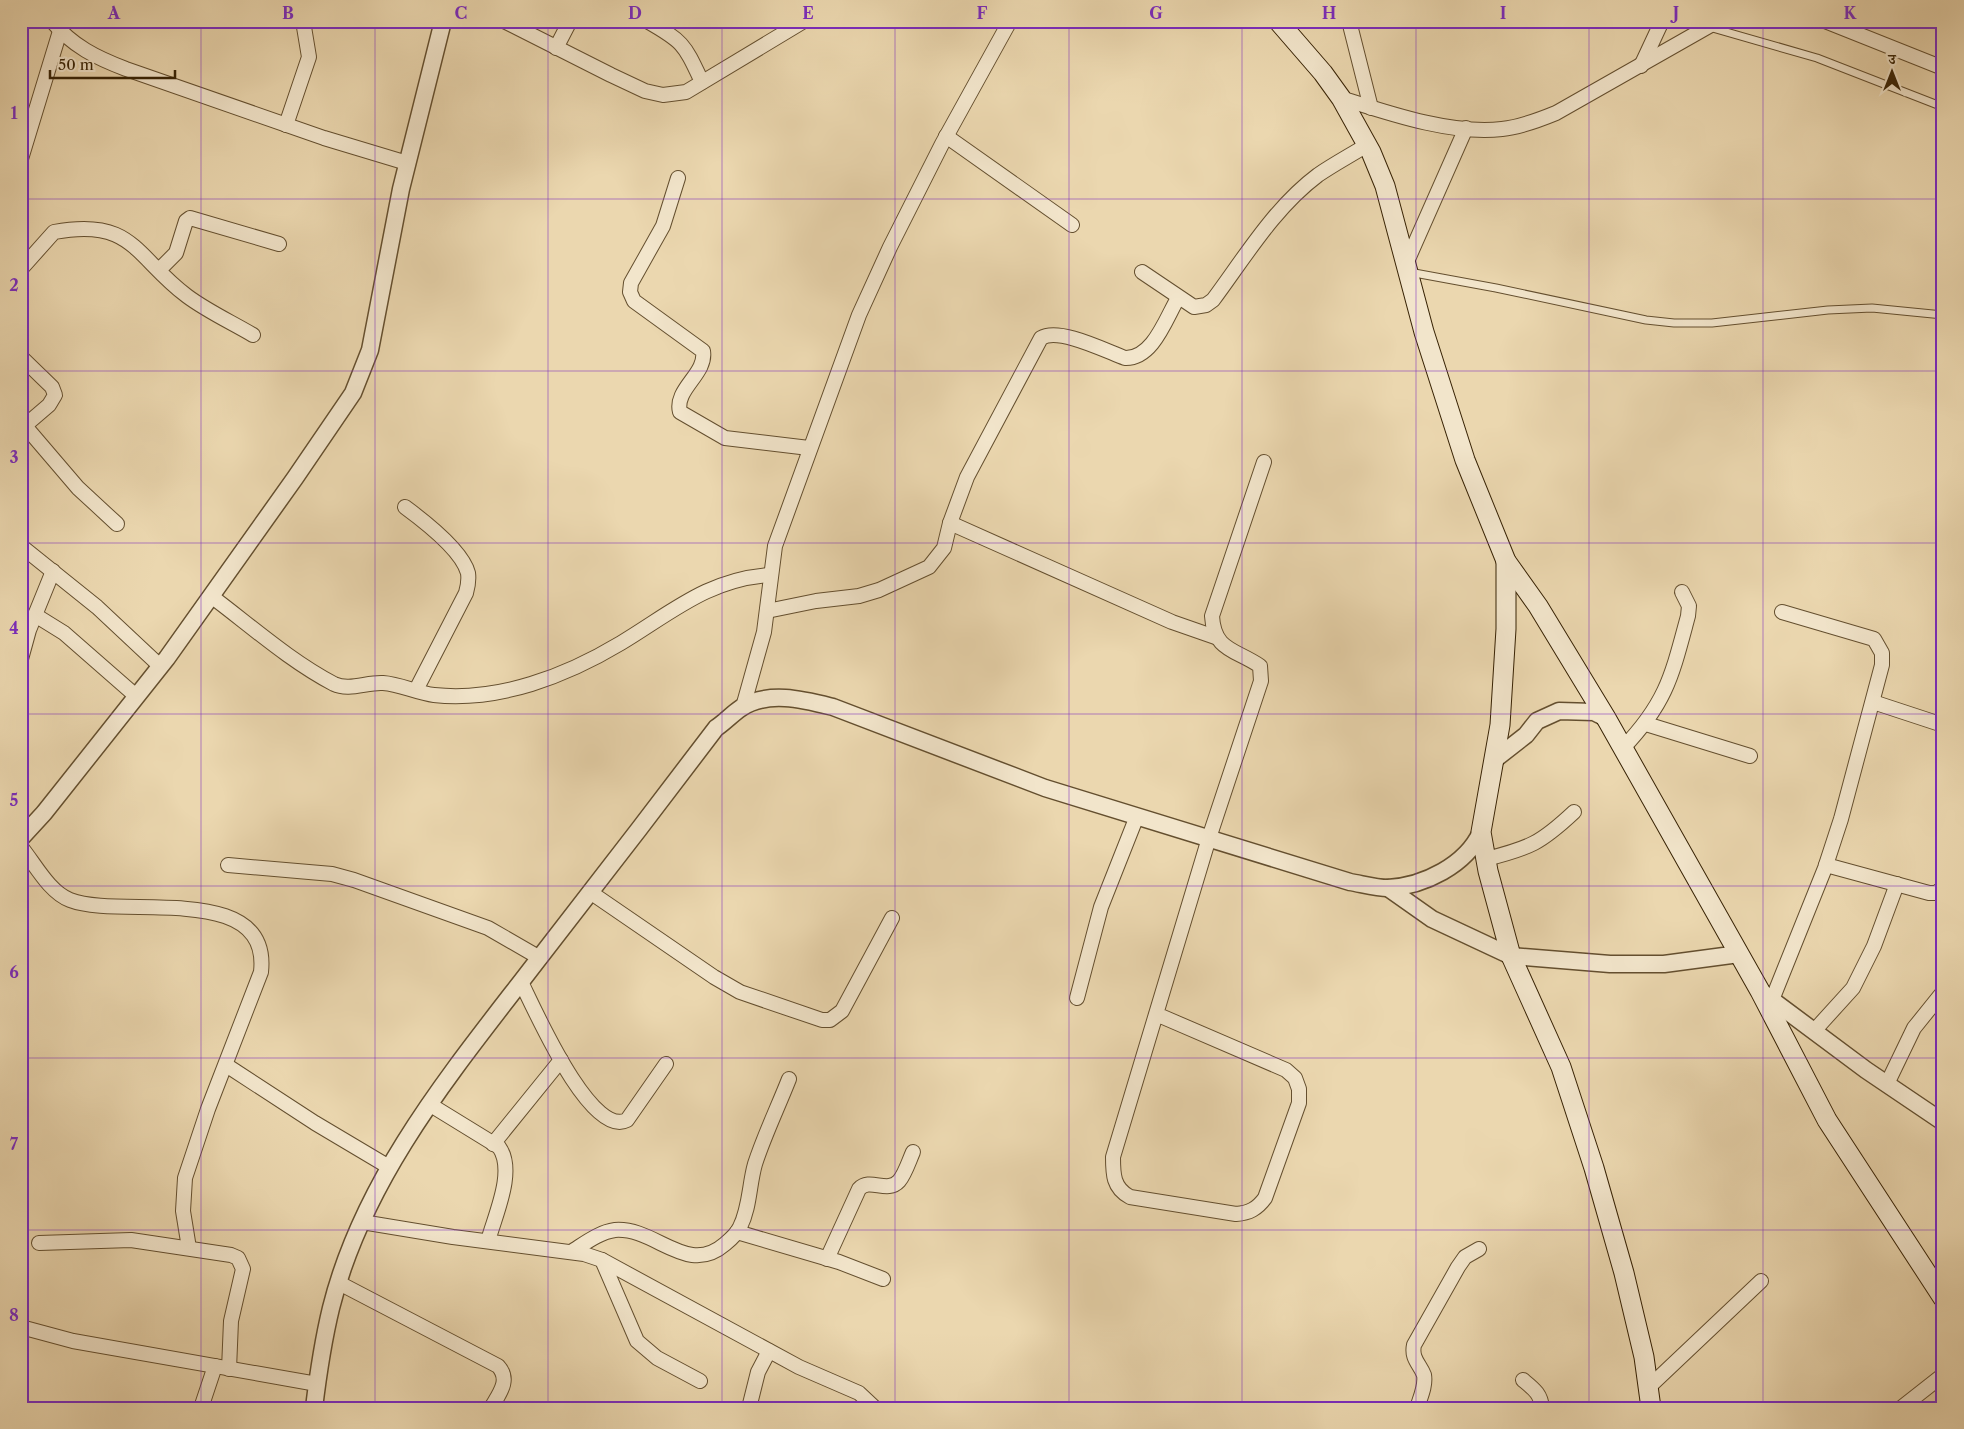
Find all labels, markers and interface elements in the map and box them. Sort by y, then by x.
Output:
text: A [107,3,121,23]
text: B [282,3,294,23]
text: C [455,3,467,23]
text: D [628,3,642,23]
text: E [802,3,814,23]
text: F [977,3,988,23]
text: G [1149,3,1163,23]
text: H [1322,3,1336,23]
text: I [1500,3,1507,23]
text: J [1670,3,1679,23]
text: K [1844,3,1858,23]
scale bar [50,48,175,80]
north arrow [1866,48,1916,98]
text: उ [1887,50,1896,68]
text: 50 m [58,55,94,74]
text: 1 [10,103,18,123]
text: 2 [9,275,19,295]
text: 3 [9,447,19,467]
text: 4 [9,618,19,638]
text: 5 [10,790,19,810]
text: 6 [9,962,19,982]
text: 7 [10,1134,19,1154]
text: 8 [9,1305,19,1325]

